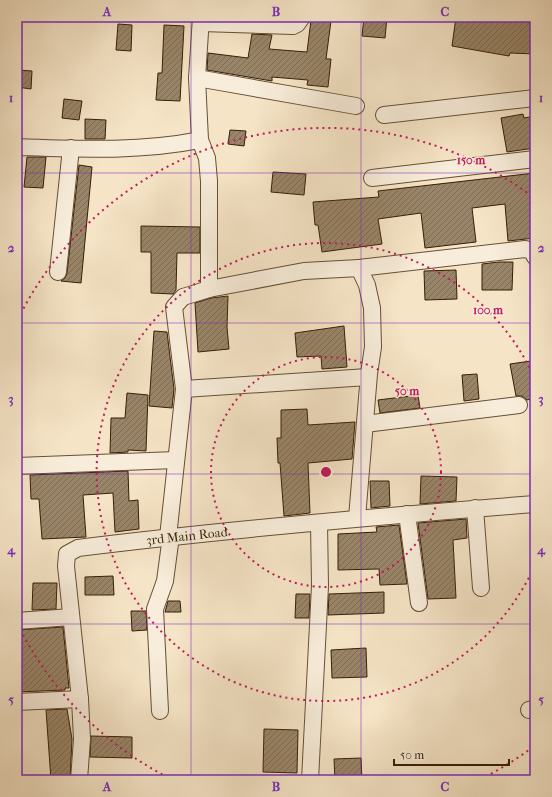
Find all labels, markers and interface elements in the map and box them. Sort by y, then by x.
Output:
text: A [102,4,112,19]
text: B [272,4,281,19]
text: C [441,4,450,19]
text: 1 [9,90,14,105]
text: 1 [539,90,544,105]
text: 150 m [457,153,486,167]
text: 2 [8,240,15,255]
text: 2 [538,240,545,255]
text: 100 m [473,303,504,317]
text: 50 m [395,384,420,398]
text: 3 [8,391,14,407]
text: 3 [538,391,544,407]
centre of rings [319,465,333,479]
street label: 3rd Main Road [145,524,229,547]
text: 4 [6,542,16,558]
text: 4 [536,542,546,558]
text: 5 [8,692,14,707]
text: 5 [538,692,544,707]
scale bar [394,741,509,767]
text: 50 m [400,748,424,762]
text: A [102,779,112,794]
text: B [272,779,281,794]
text: C [441,779,450,794]

